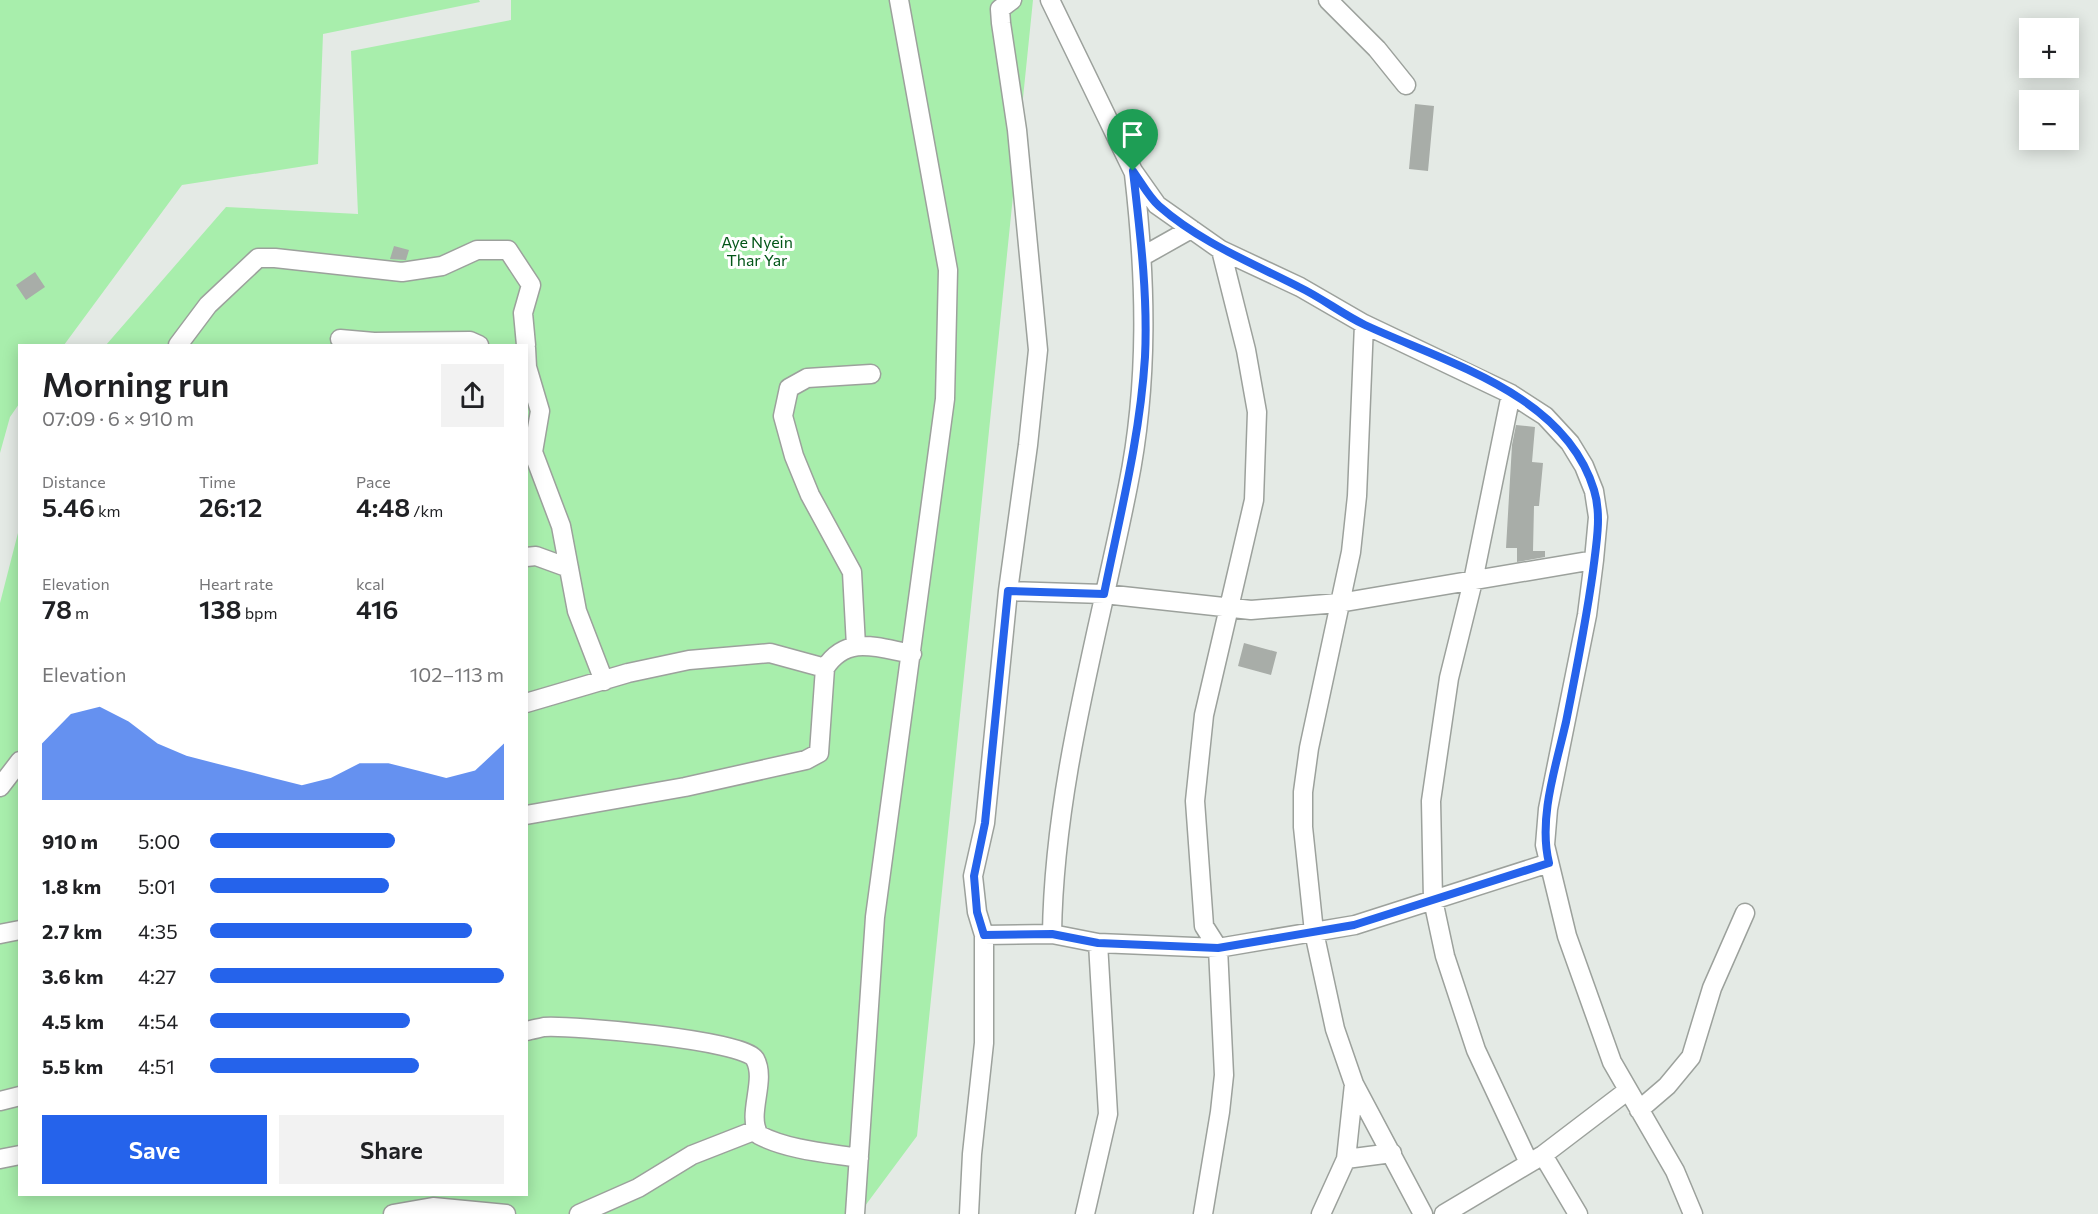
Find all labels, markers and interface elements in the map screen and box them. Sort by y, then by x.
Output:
map controls [2019,18,2079,150]
button: + [2019,18,2079,78]
button: − [2019,90,2079,150]
pin [1107,109,1158,171]
icon: arrive [1116,118,1149,151]
park label: Aye Nyein Thar Yar [721,232,793,269]
text: Morning run [42,363,229,404]
button: share [441,364,504,427]
text: 07:09 · 6 × 910 m [42,406,194,430]
text: Distance [42,472,106,491]
text: Time [199,472,236,491]
text: Pace [356,472,391,491]
text: 5.46 [42,491,95,522]
text: 26:12 [199,491,262,522]
text: 4:48 [356,491,410,522]
text: km [95,501,121,520]
text: /km [410,501,443,520]
text: Elevation [42,574,110,593]
text: Heart rate [199,574,273,593]
text: kcal [356,574,385,593]
text: 78 [42,593,72,624]
text: 138 [199,593,242,624]
text: 416 [356,593,399,624]
text: m [72,603,89,622]
text: bpm [242,603,278,622]
text: Elevation [42,662,127,686]
text: 102–113 m [410,662,504,686]
text: 910 m [42,829,98,853]
text: 5:00 [138,829,180,853]
text: 1.8 km [42,874,101,898]
text: 5:01 [138,874,176,898]
text: 2.7 km [42,919,102,943]
text: 4:35 [138,919,178,943]
text: 3.6 km [42,964,103,988]
text: 4:27 [138,964,176,988]
text: 4.5 km [42,1009,104,1033]
text: 4:54 [138,1009,178,1033]
text: 5.5 km [42,1054,103,1078]
text: 4:51 [138,1054,175,1078]
button: Save [42,1115,267,1184]
button: Share [279,1115,504,1184]

